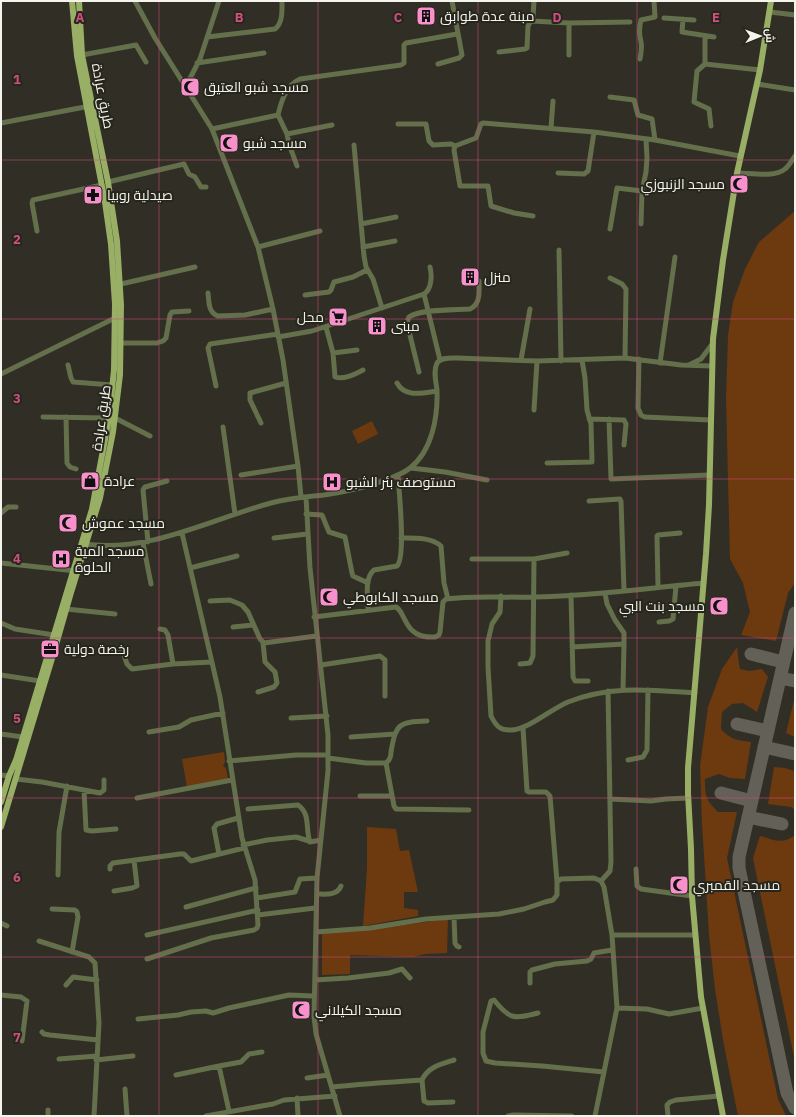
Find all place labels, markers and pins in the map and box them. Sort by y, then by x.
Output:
building icon: مبنة عدة طوابق [415,5,437,27]
place label: مبنة عدة طوابق [440,7,534,25]
mosque icon: مسجد شبو العتيق [179,76,201,98]
place label: مسجد شبو العتيق [204,78,309,96]
mosque icon: مسجد شبو [218,132,240,154]
place label: مسجد شبو [243,134,307,152]
mosque icon: مسجد الزنبوزي [728,173,750,195]
place label: مسجد الزنبوزي [641,175,725,196]
pharmacy icon: صيدلية روبيا [82,184,104,206]
place label: صيدلية روبيا [107,186,173,204]
building icon: منزل [459,266,481,288]
place label: منزل [484,268,511,286]
supermarket icon: محل [327,306,349,328]
place label: محل [297,308,324,326]
building icon: مبنى [366,315,388,337]
place label: مبنى [391,317,420,335]
shop icon: عرادة [79,470,101,492]
hospital icon: مستوصف بئر الشبو [321,471,343,493]
place label: عرادة [104,472,135,490]
place label: مستوصف بئر الشبو [346,473,456,491]
mosque icon: مسجد عموش [57,512,79,534]
place label: مسجد عموش [82,514,165,532]
place label: مسجد المية الحلوة [75,542,145,576]
hospital icon: مسجد المية الحلوة [50,548,72,570]
mosque icon: مسجد الكابوطي [318,586,340,608]
place label: مسجد الكابوطي [343,588,439,609]
mosque icon: مسجد بنت البي [708,595,730,617]
place label: مسجد بنت البي [619,597,705,618]
office icon: رخصة دولية [39,638,61,660]
place label: رخصة دولية [64,640,129,658]
mosque icon: مسجد القمبري [668,874,690,896]
place label: مسجد القمبري [693,876,780,897]
mosque icon: مسجد الكيلاني [290,999,312,1021]
place label: مسجد الكيلاني [315,1001,402,1022]

